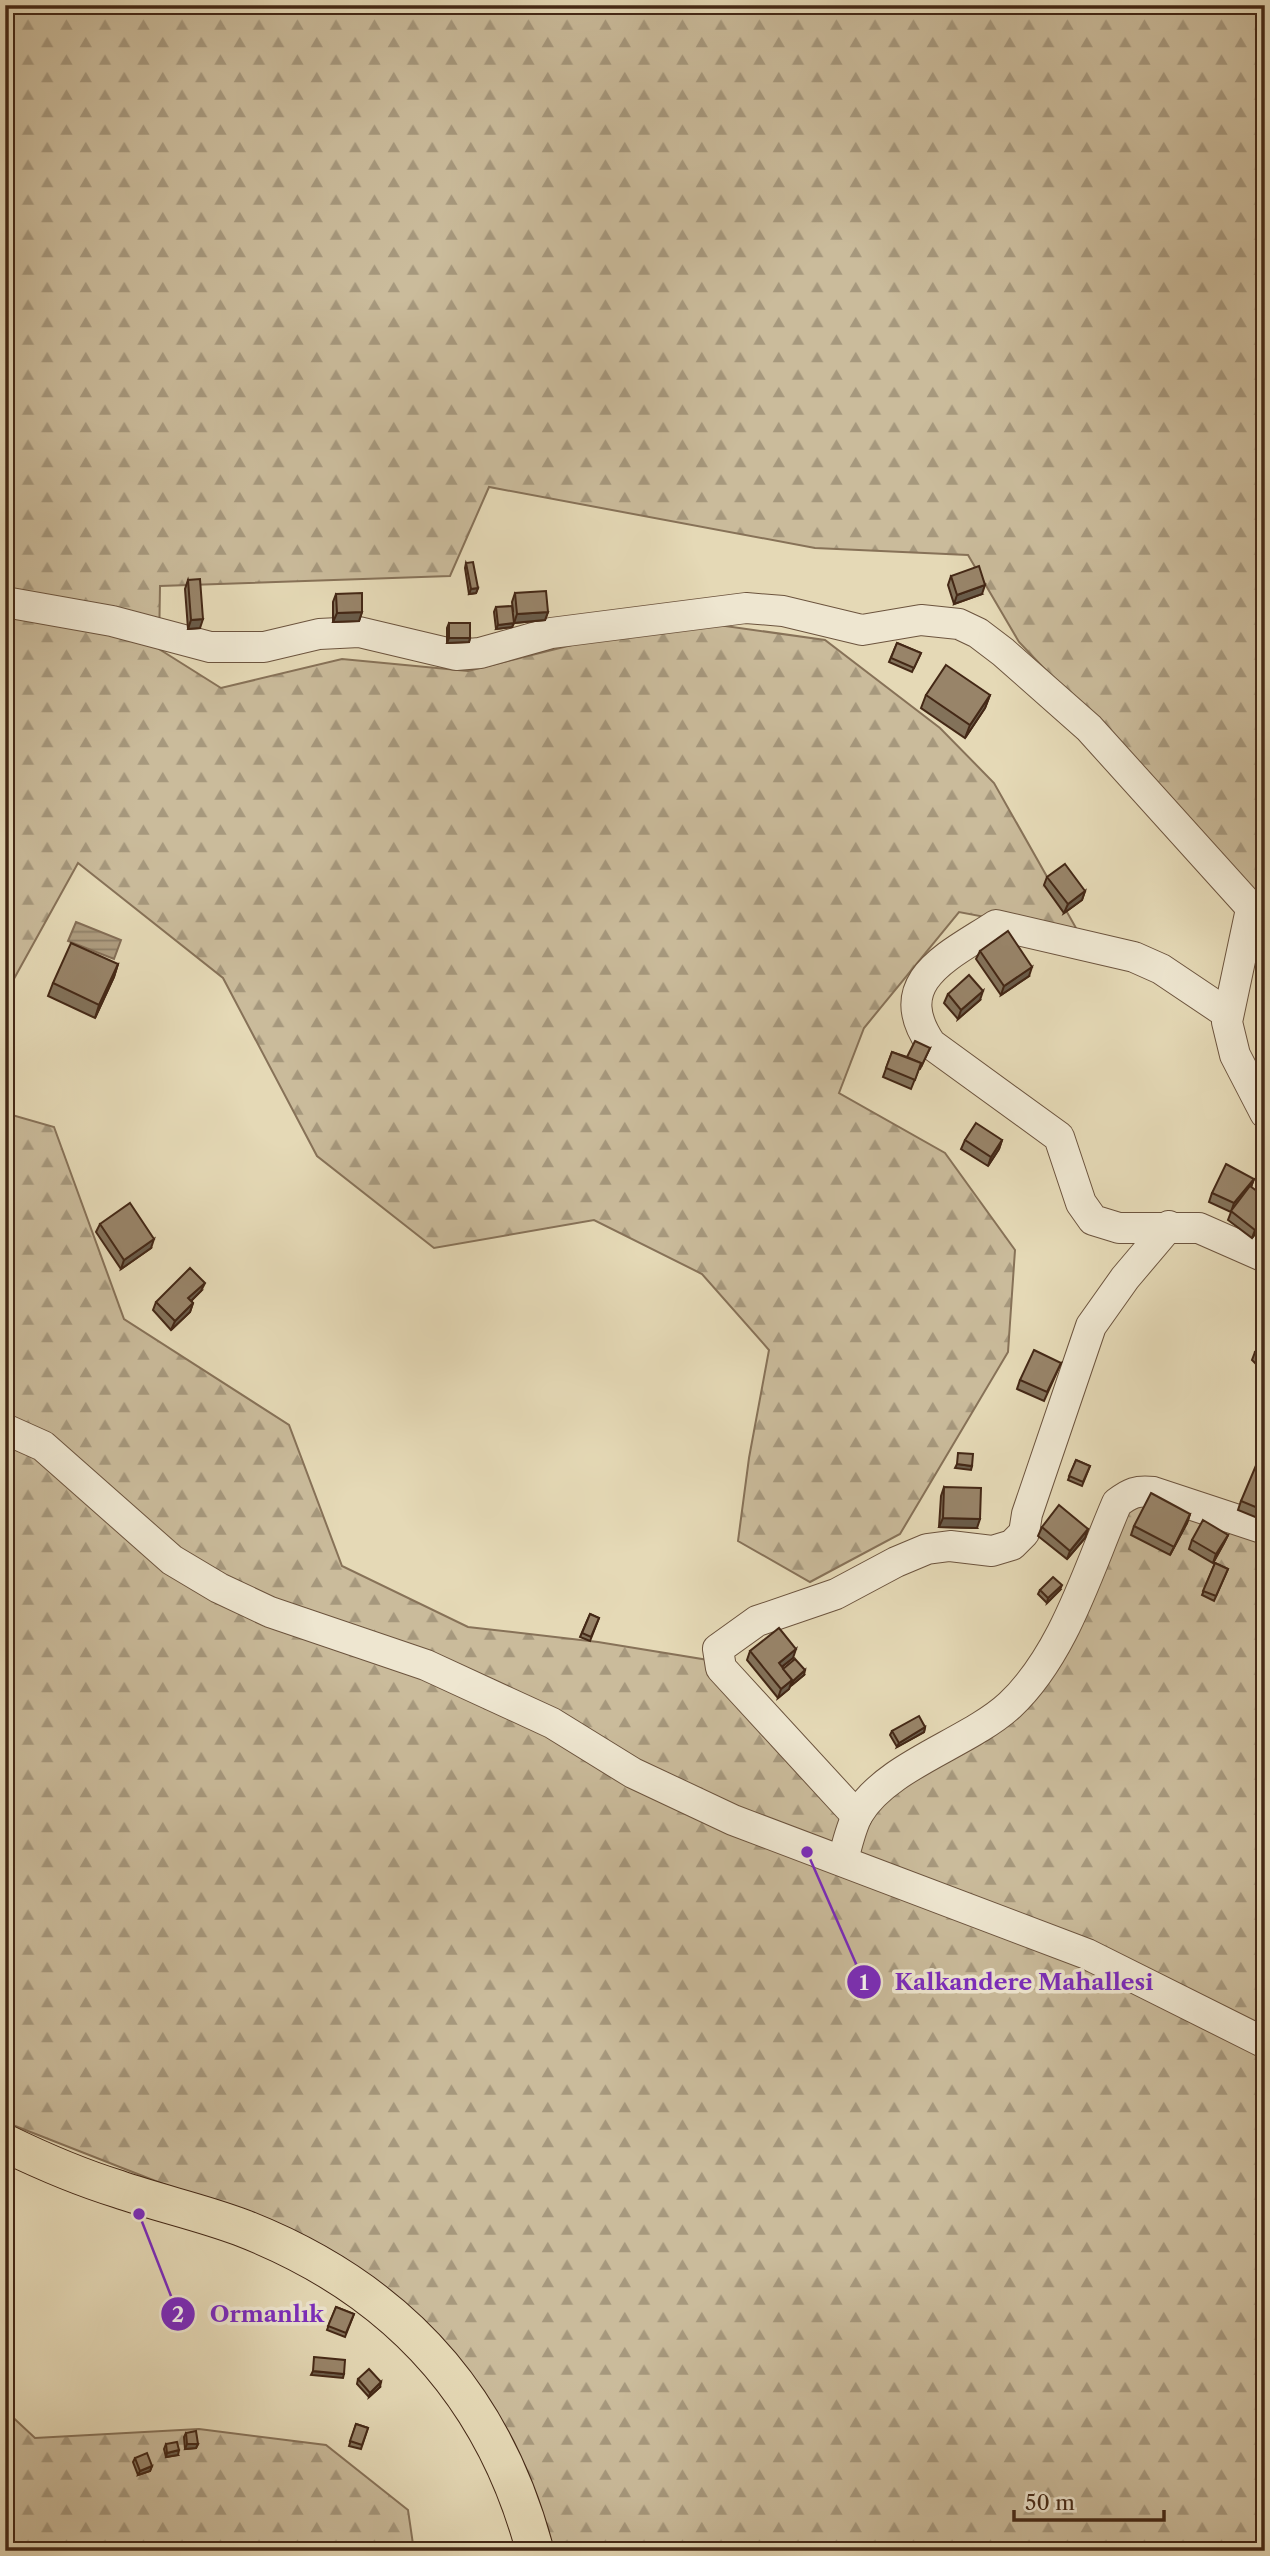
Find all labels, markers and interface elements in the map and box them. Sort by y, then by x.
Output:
callout: Kalkandere Mahallesi [846,1960,1168,2004]
text: Kalkandere Mahallesi [895,1968,1153,1996]
text: 1 [859,1970,869,1995]
callout: Ormanlık [161,2292,338,2336]
text: Ormanlık [210,2300,325,2328]
text: 2 [172,2302,184,2327]
scale bar [1014,2479,1165,2523]
text: 50 m [1025,2490,1075,2515]

